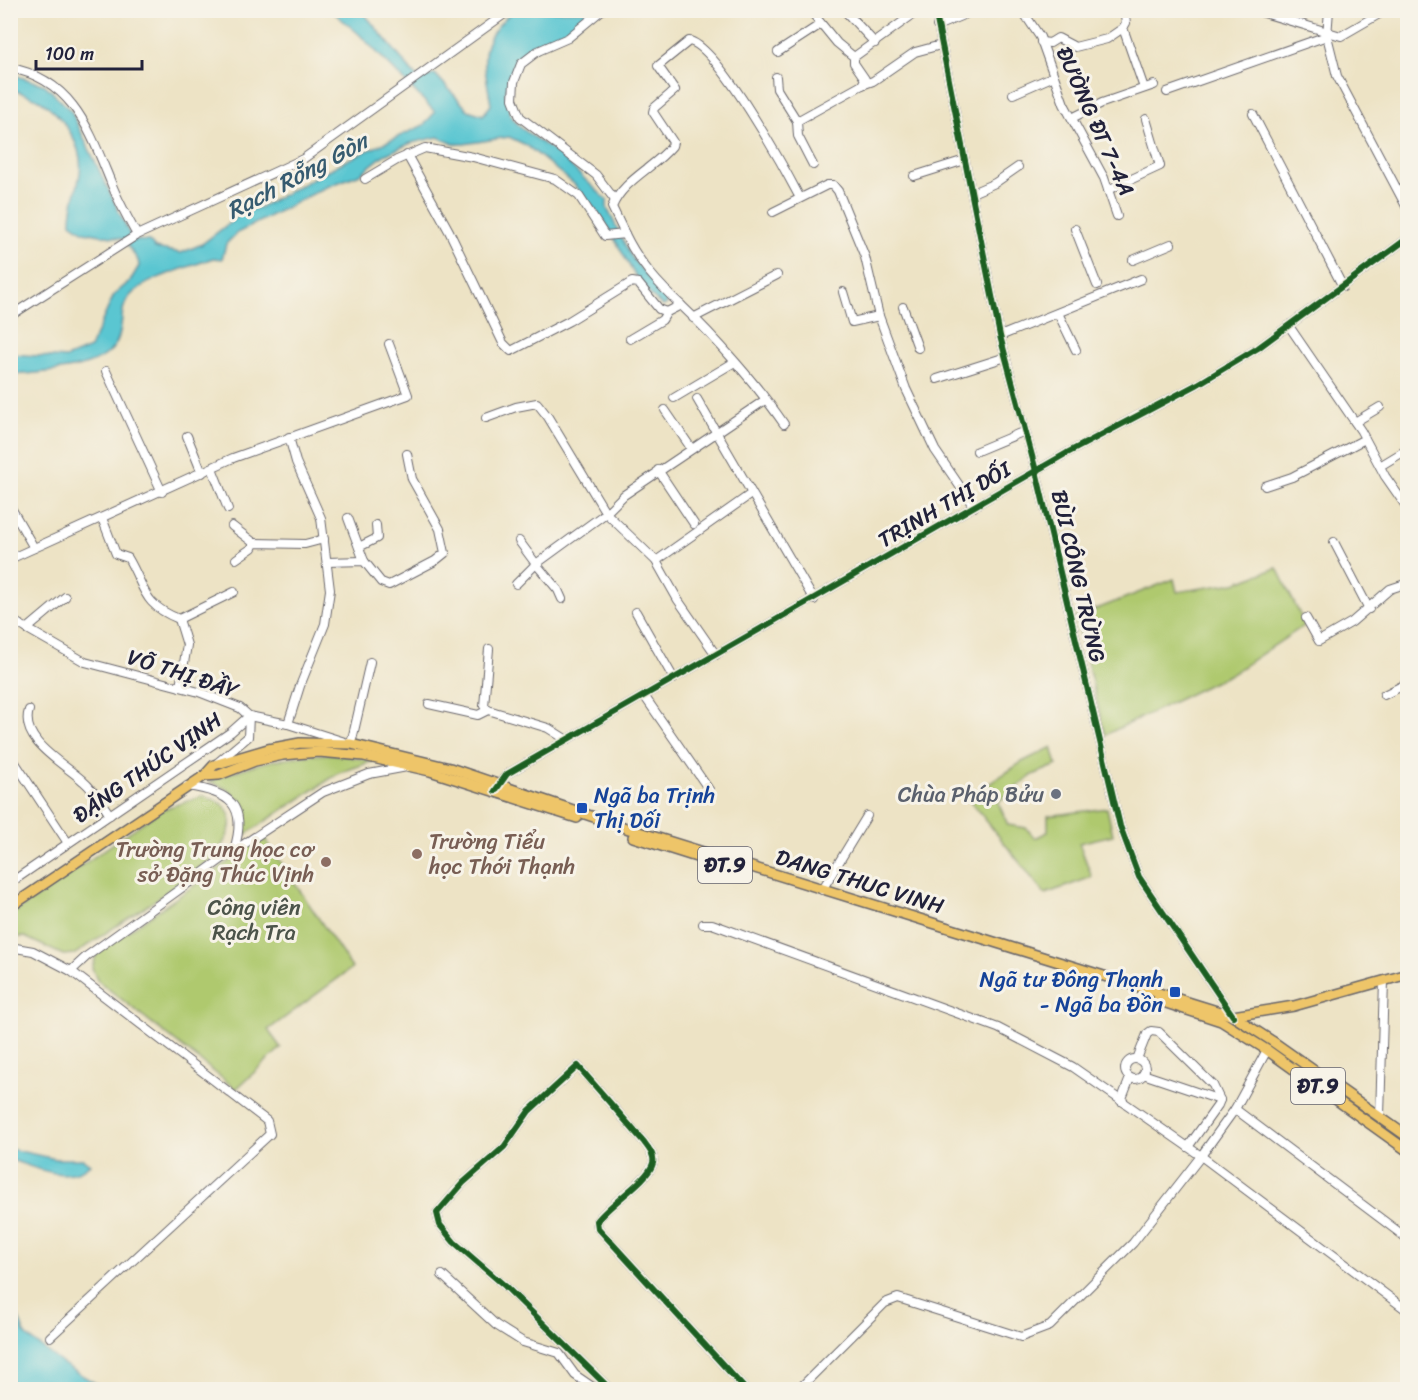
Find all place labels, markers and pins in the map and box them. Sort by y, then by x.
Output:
place label: Chùa Pháp Bửu [898,775,1044,814]
place label: Ngã ba Trịnh Thị Dối [594,776,715,840]
marker: Chùa Pháp Bửu [1049,787,1063,801]
marker: Ngã ba Trịnh Thị Dối [575,801,589,815]
place label: Trường Tiểu học Thới Thạnh [428,822,575,886]
place label: Trường Trung học cơ sở Đặng Thúc Vịnh [116,830,316,894]
marker: Trường Tiểu học Thới Thạnh [410,847,424,861]
marker: Trường Trung học cơ sở Đặng Thúc Vịnh [319,855,333,869]
place label: Ngã tư Đông Thạnh - Ngã ba Đồn [980,960,1163,1024]
marker: Ngã tư Đông Thạnh - Ngã ba Đồn [1168,985,1182,999]

